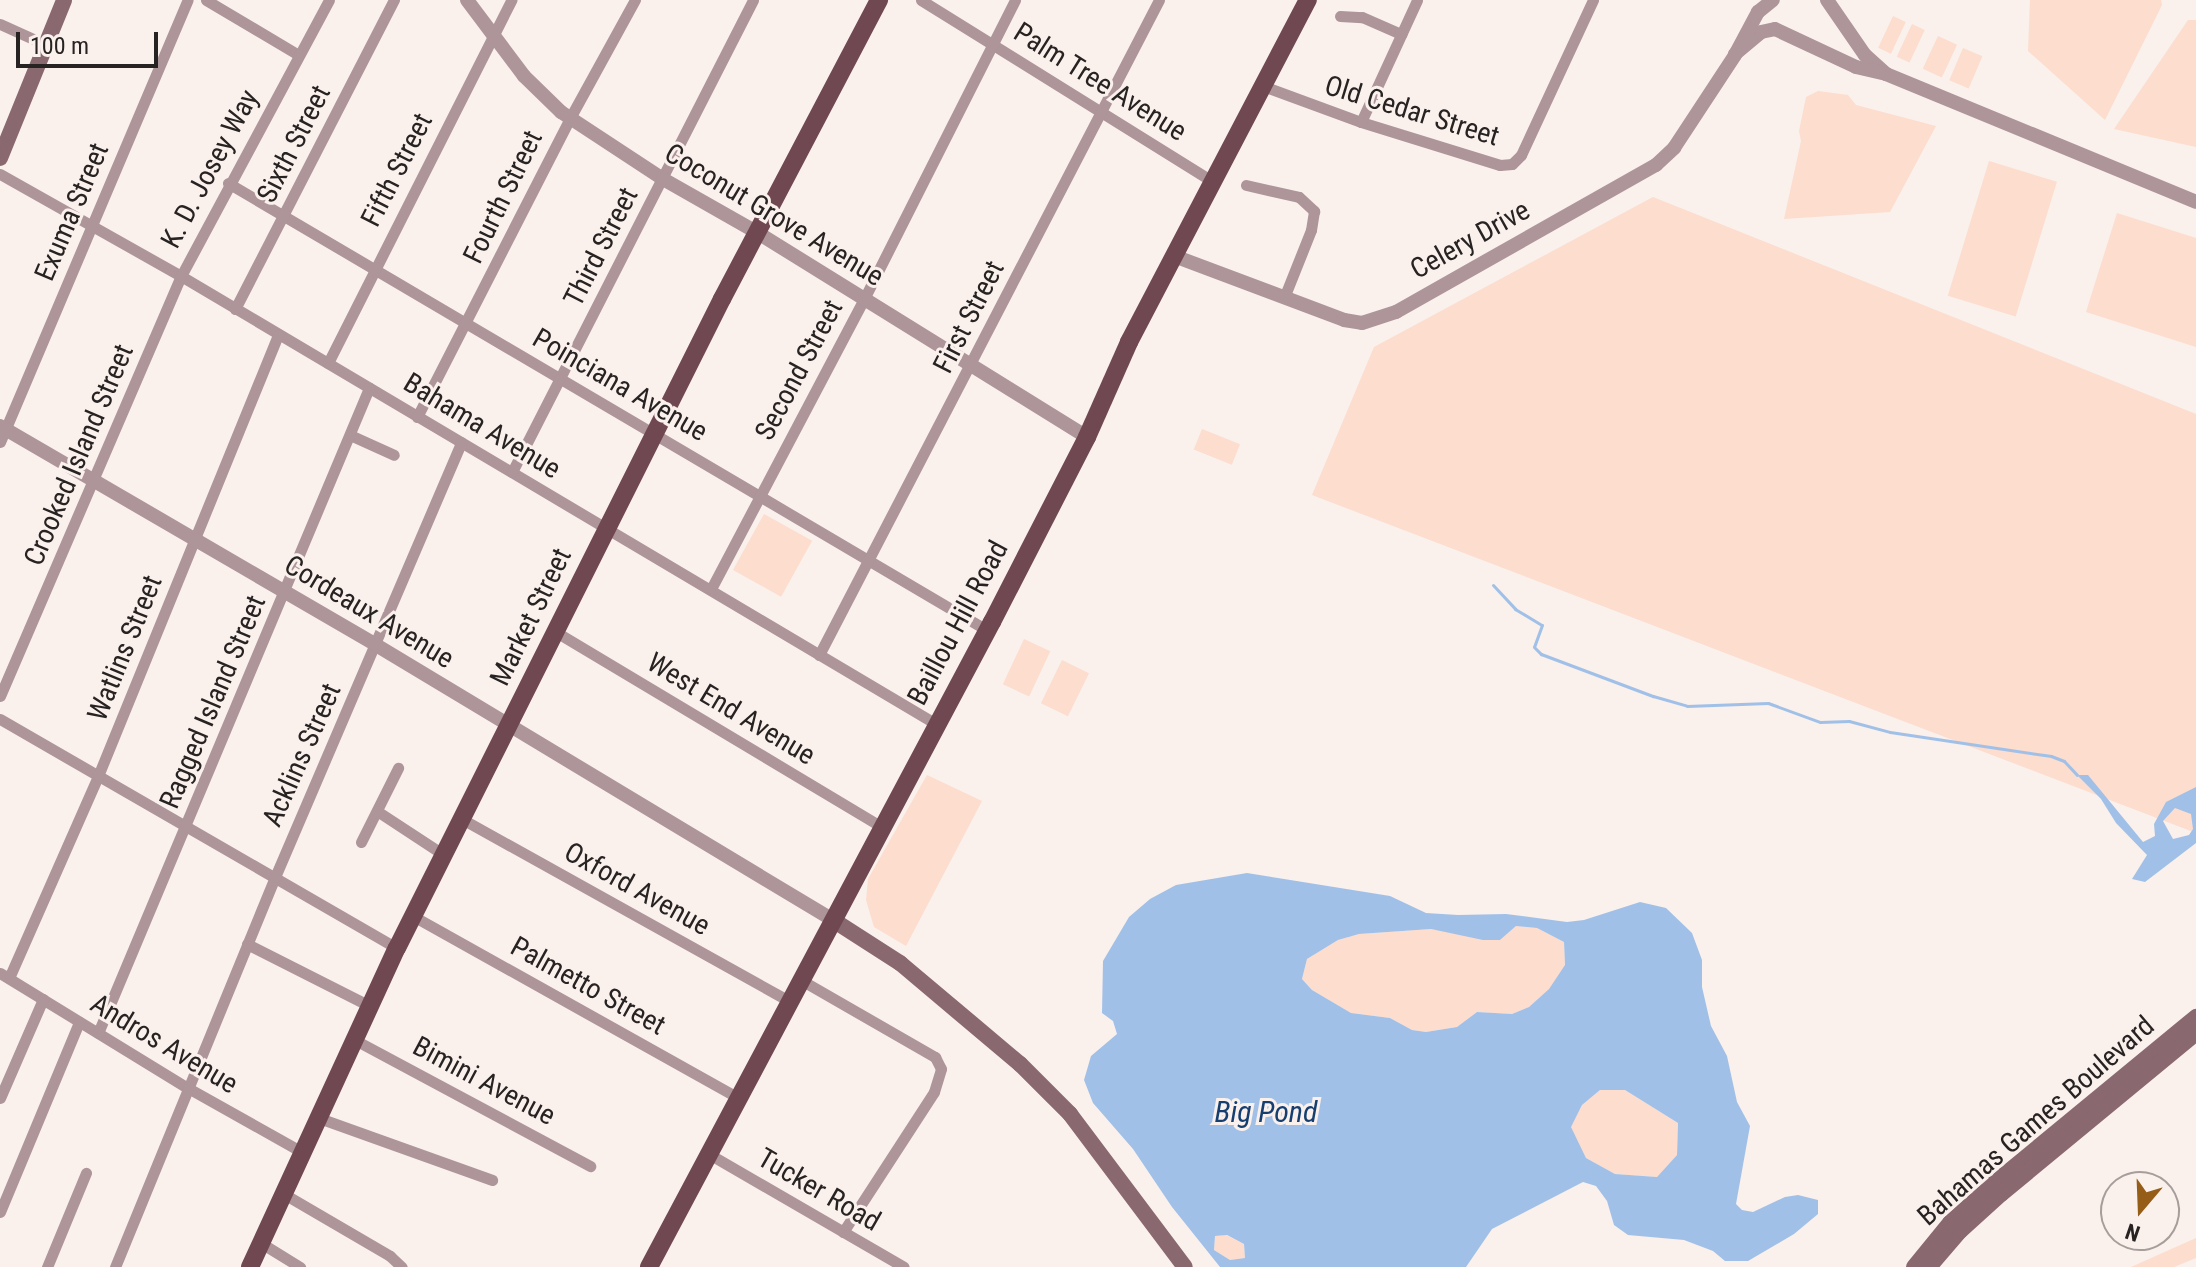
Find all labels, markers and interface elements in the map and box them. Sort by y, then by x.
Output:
street label: Palm Tree Avenue [1007,15,1193,149]
scale bar [20,16,162,66]
text: 100 m [30,32,89,60]
street label: Old Cedar Street [1321,69,1503,153]
street label: Sixth Street [250,80,338,208]
street label: K. D. Josey Way [154,84,266,254]
street label: Fifth Street [354,108,440,232]
street label: Fourth Street [456,125,550,269]
street label: Coconut Grove Avenue [658,136,890,294]
street label: Exuma Street [28,138,116,286]
street label: Third Street [557,182,645,312]
street label: Celery Drive [1404,193,1536,287]
street label: First Street [926,255,1012,379]
street label: Second Street [748,294,850,446]
street label: Poinciana Avenue [527,321,713,449]
street label: Crooked Island Street [17,339,141,571]
street label: Bahama Avenue [397,366,567,486]
street label: Baillou Hill Road [901,535,1015,711]
street label: Market Street [483,543,579,691]
street label: Cordeaux Avenue [278,548,460,676]
street label: Watlins Street [81,570,169,726]
street label: Ragged Island Street [153,590,273,814]
street label: West End Avenue [641,646,821,772]
street label: Acklins Street [256,678,348,832]
street label: Oxford Avenue [558,835,716,943]
street label: Palmetto Street [505,930,671,1042]
street label: Andros Avenue [84,987,244,1101]
street label: Bahamas Games Boulevard [1911,1009,2161,1233]
street label: Bimini Avenue [407,1029,561,1133]
water label: Big Pond [1215,1094,1317,1130]
street label: Tucker Road [752,1141,886,1239]
north arrow [2100,1171,2180,1251]
text: N [2122,1218,2143,1246]

